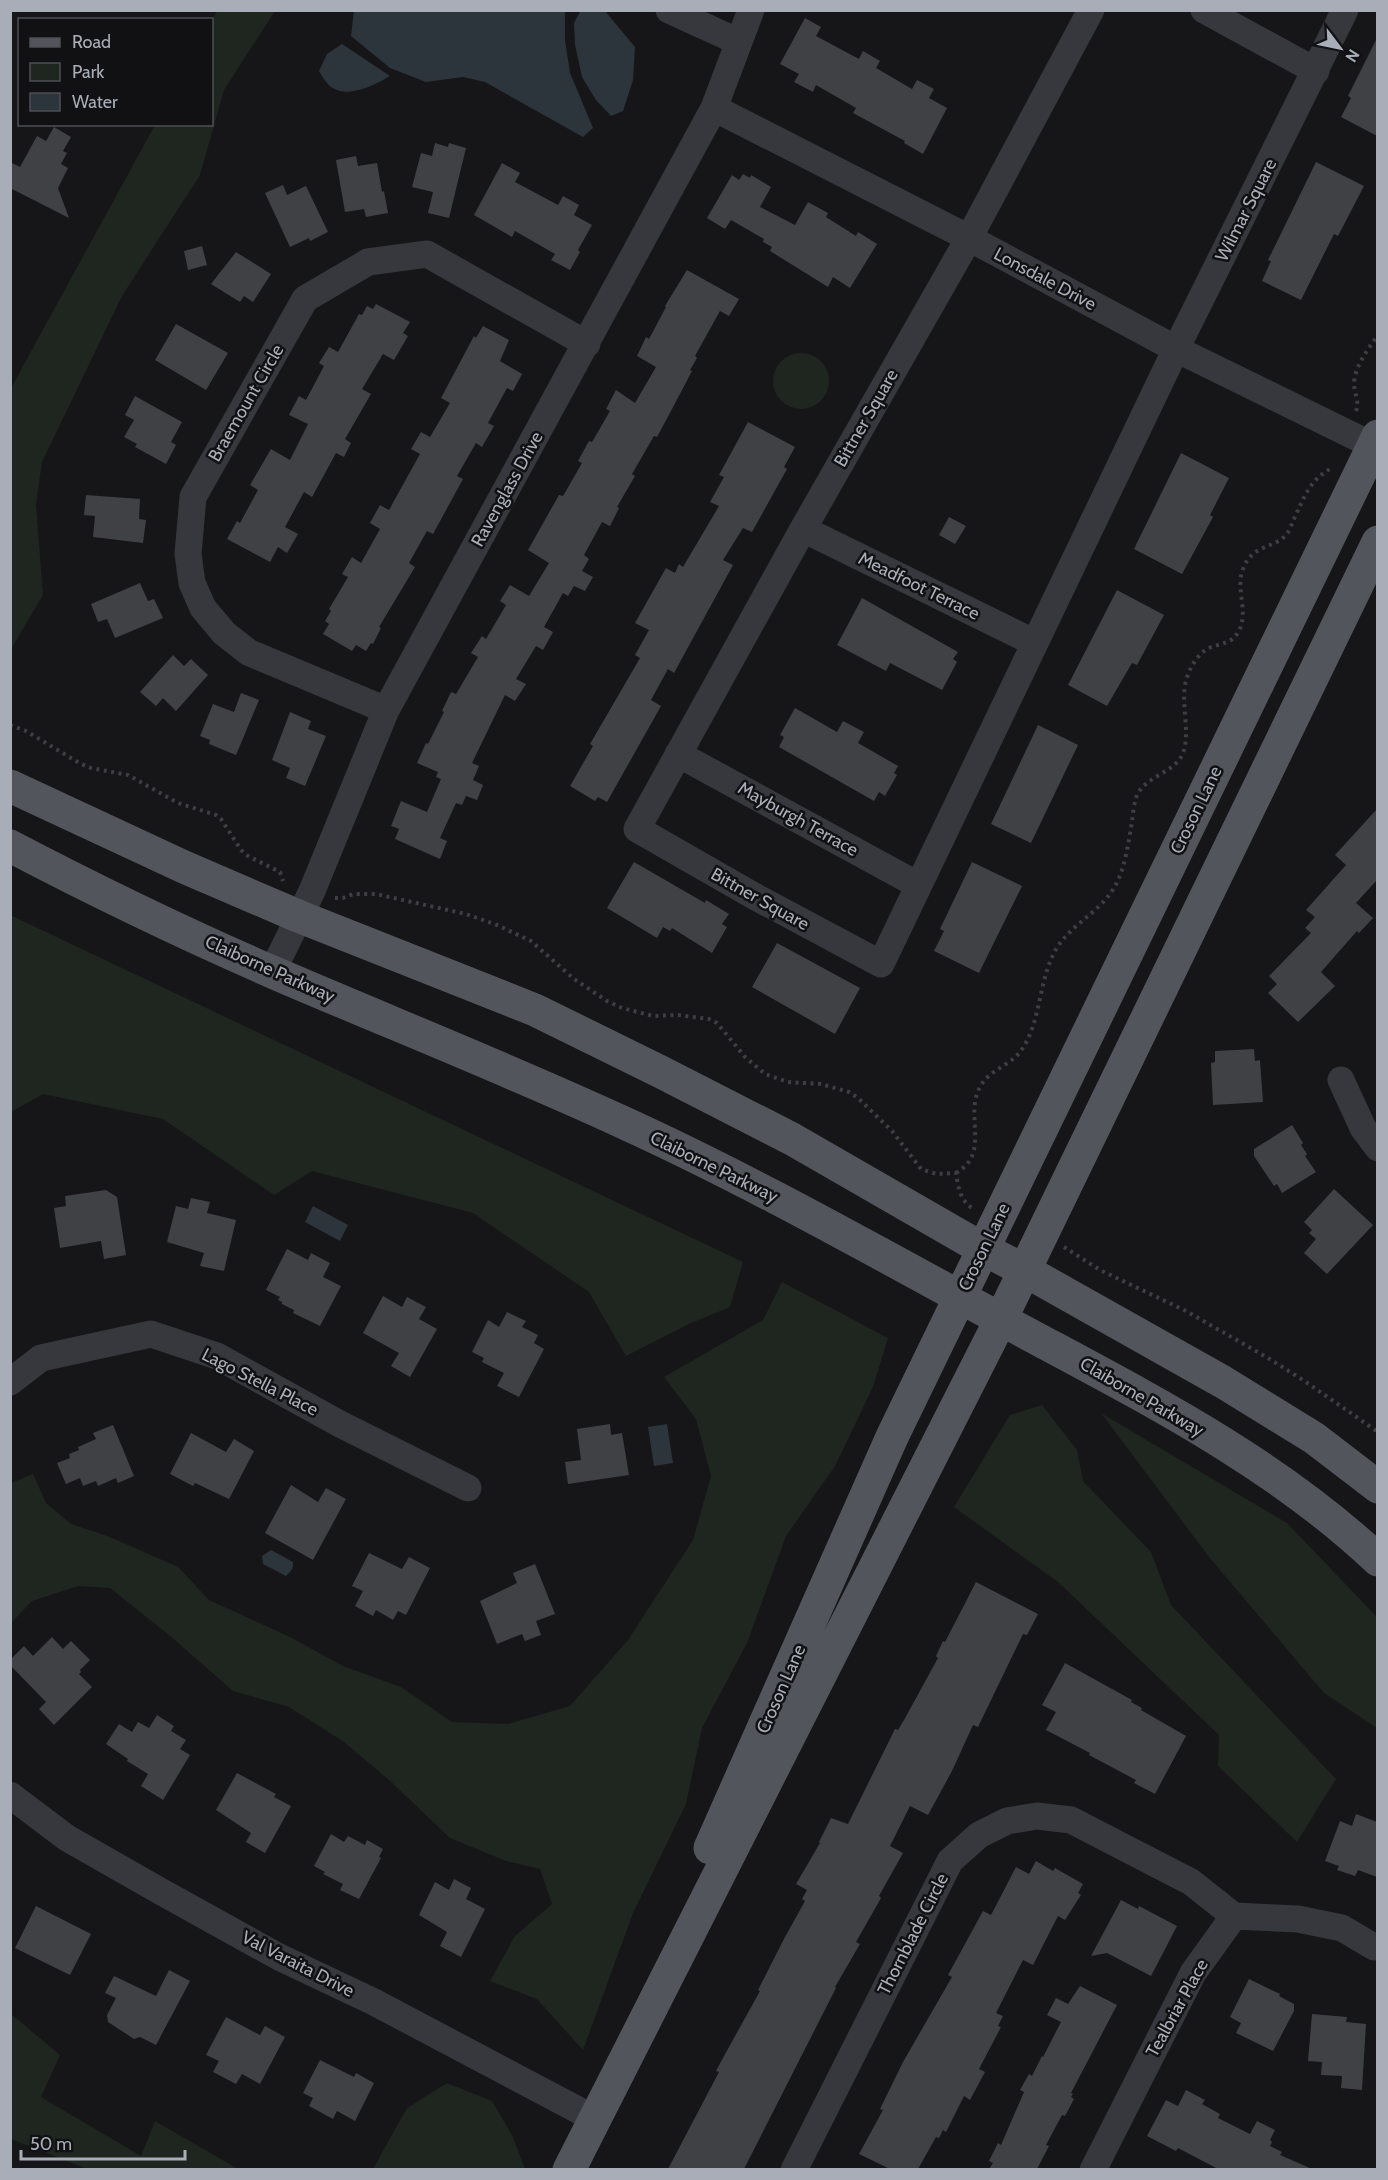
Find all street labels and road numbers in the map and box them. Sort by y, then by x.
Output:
street label: Wilmar Square [1211,155,1281,265]
street label: Lonsdale Drive [990,243,1100,315]
street label: Braemount Circle [204,340,288,466]
street label: Bittner Square [829,365,903,471]
street label: Ravenglass Drive [466,428,548,550]
street label: Meadfoot Terrace [855,547,983,625]
street label: Croson Lane [1165,763,1227,857]
street label: Mayburgh Terrace [734,777,862,861]
street label: Bittner Square [707,863,813,935]
street label: Claiborne Parkway [202,931,338,1007]
street label: Claiborne Parkway [646,1127,782,1207]
street label: Croson Lane [953,1200,1015,1294]
street label: Lago Stella Place [198,1343,322,1421]
street label: Claiborne Parkway [1076,1353,1208,1441]
street label: Croson Lane [752,1641,810,1737]
street label: Thornblade Circle [873,1870,953,1998]
street label: Val Varaita Drive [238,1926,358,2002]
street label: Tealbriar Place [1141,1955,1213,2061]

